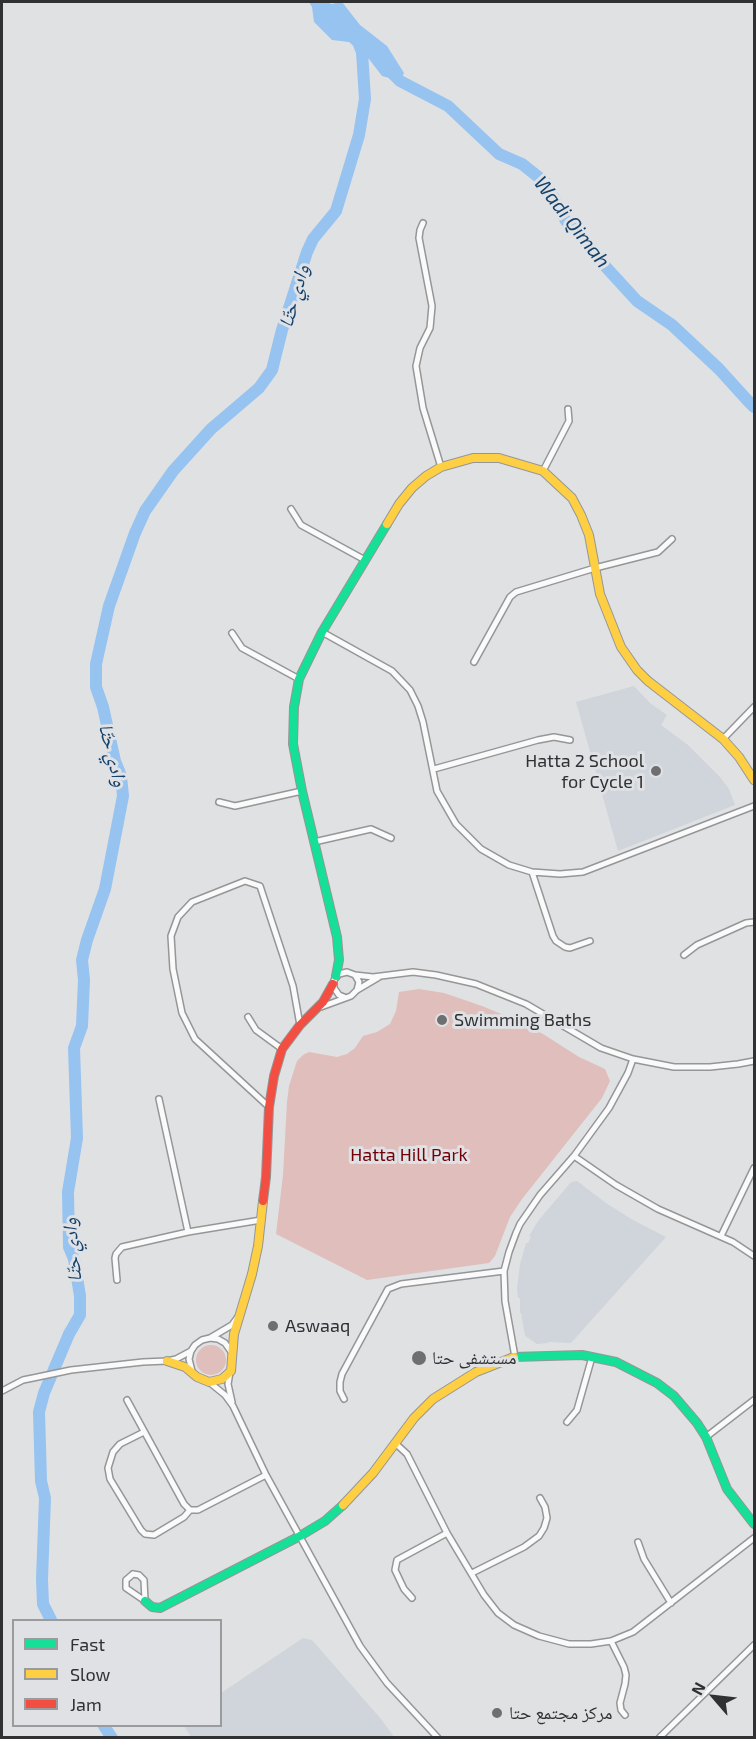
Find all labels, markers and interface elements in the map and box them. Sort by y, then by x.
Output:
water label: Wadi Qimah [529,171,615,273]
water label: وادي حتّا [274,262,314,330]
water label: وادي حتّا [94,721,132,789]
place label: Hatta 2 School for Cycle 1 [525,750,644,792]
marker: Hatta 2 School for Cycle 1 [649,764,663,778]
place label: Swimming Baths [454,1009,591,1031]
marker: Swimming Baths [435,1013,449,1027]
park label: Hatta Hill Park [350,1144,468,1166]
water label: وادي حتّا [57,1217,87,1283]
place label: Aswaaq [285,1315,350,1337]
marker: Aswaaq [266,1319,280,1333]
place label: مستشفى حتا [432,1347,516,1369]
marker: مستشفى حتا [410,1349,428,1367]
legend [12,1619,222,1727]
text: Fast [70,1633,105,1655]
text: Slow [70,1663,110,1685]
north arrow [684,1667,744,1727]
text: N [687,1679,709,1698]
text: Jam [70,1693,102,1715]
place label: مركز مجتمع حتا [509,1702,612,1724]
marker: مركز مجتمع حتا [490,1706,504,1720]

